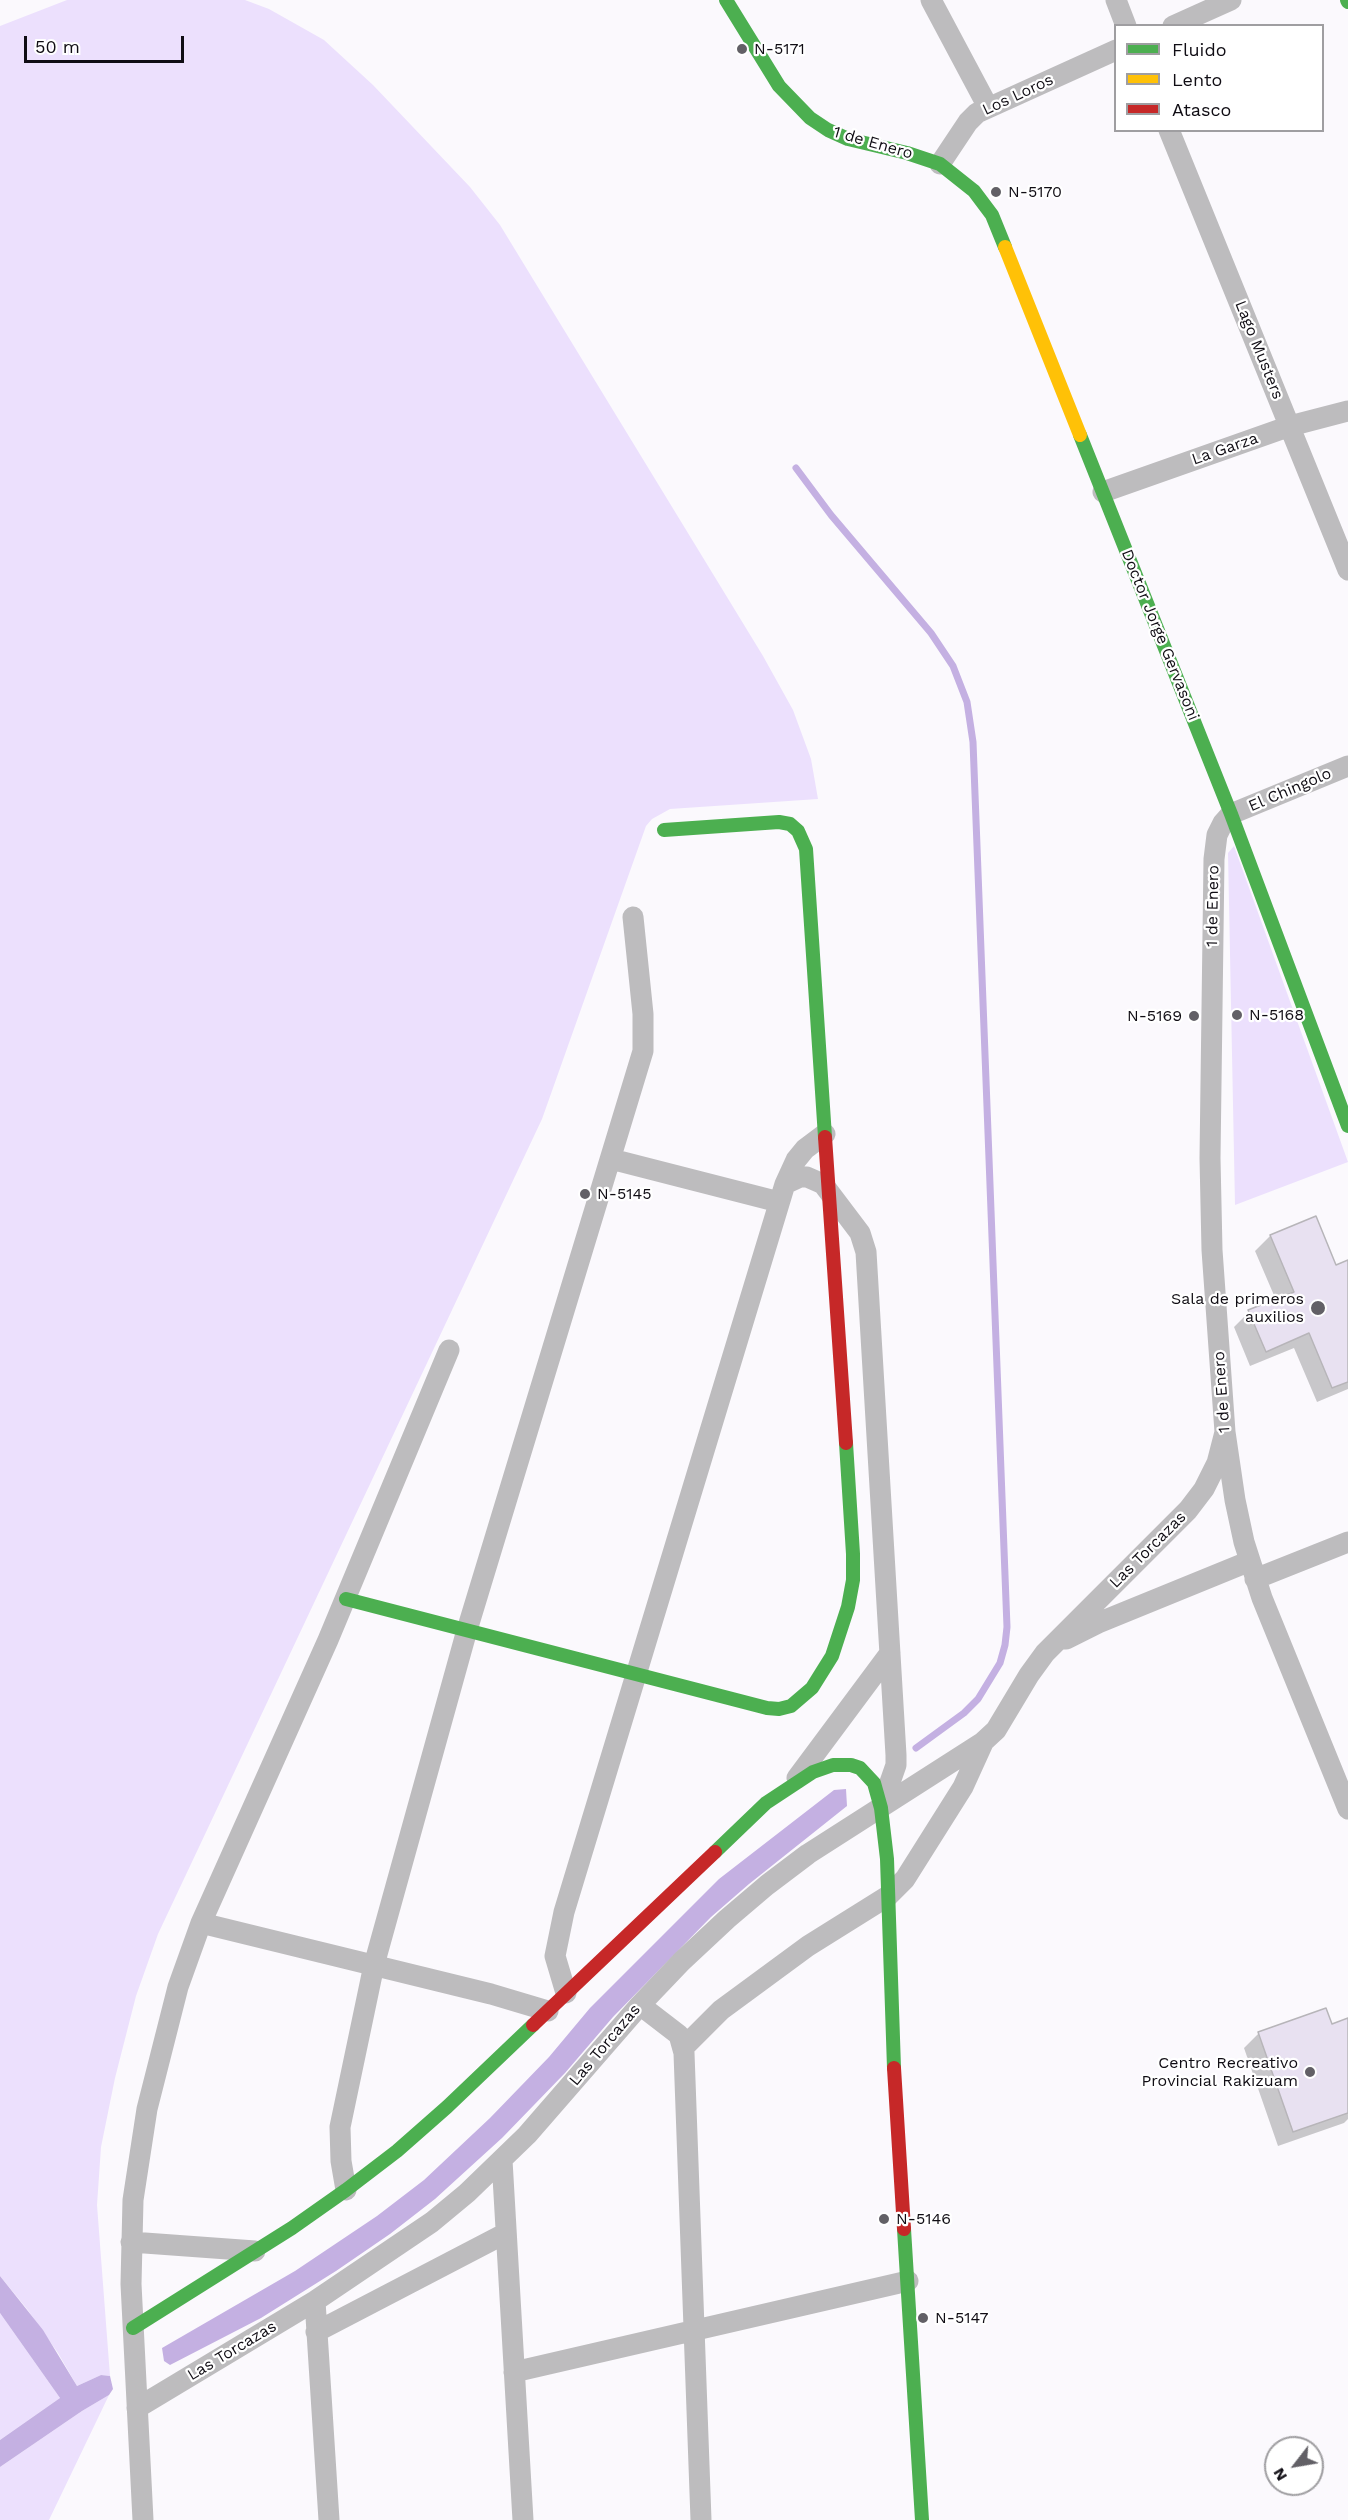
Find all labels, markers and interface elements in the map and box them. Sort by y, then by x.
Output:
scale bar [27,24,188,62]
legend [1114,24,1324,132]
text: 50 m [35,36,80,57]
place label: N-5171 [754,39,805,59]
text: Fluido [1172,39,1226,60]
marker: N-5171 [735,42,749,56]
text: Lento [1172,69,1222,90]
street label: Los Loros [979,70,1057,120]
text: Atasco [1172,99,1231,120]
street label: 1 de Enero [831,123,915,163]
place label: N-5170 [1008,182,1062,202]
marker: N-5170 [989,185,1003,199]
street label: Lago Musters [1231,298,1287,402]
street label: La Garza [1189,429,1261,469]
street label: Doctor Jorge Gervasoni [1117,547,1203,723]
street label: El Chingolo [1246,764,1334,816]
street label: 1 de Enero [1203,865,1223,947]
place label: N-5168 [1249,1005,1304,1025]
place label: N-5169 [1127,1006,1182,1026]
marker: N-5168 [1230,1008,1244,1022]
marker: N-5169 [1187,1009,1201,1023]
place label: N-5145 [597,1184,652,1204]
marker: N-5145 [578,1187,592,1201]
place label: Sala de primeros auxilios [1171,1289,1304,1327]
marker: Sala de primeros auxilios [1309,1299,1327,1317]
street label: 1 de Enero [1210,1351,1234,1433]
street label: Las Torcazas [1106,1508,1190,1592]
street label: Las Torcazas [565,2000,645,2090]
place label: Centro Recreativo Provincial Rakizuam [1142,2053,1298,2091]
marker: Centro Recreativo Provincial Rakizuam [1303,2065,1317,2079]
place label: N-5146 [896,2209,951,2229]
marker: N-5146 [877,2212,891,2226]
place label: N-5147 [935,2308,988,2328]
marker: N-5147 [916,2311,930,2325]
street label: Las Torcazas [184,2317,280,2385]
north arrow [1264,2436,1324,2496]
text: N [1269,2465,1291,2484]

